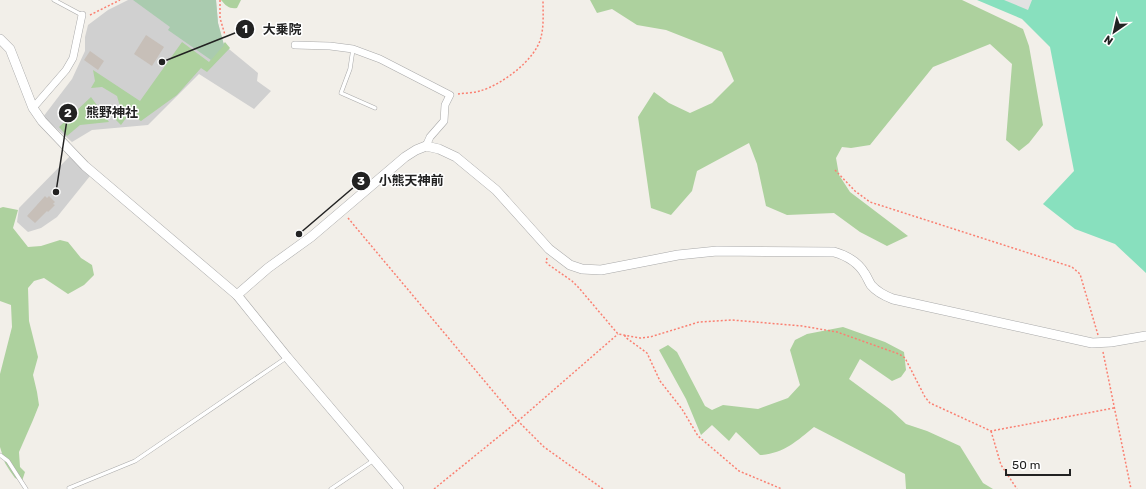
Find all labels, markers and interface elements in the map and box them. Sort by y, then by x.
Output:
north arrow [1094,12,1134,52]
callout: 大乗院 [235,17,310,42]
text: 1 [242,22,248,36]
text: 大乗院 [262,22,302,37]
text: N [1102,32,1116,47]
callout: 熊野神社 [58,100,146,125]
text: 熊野神社 [86,105,138,120]
text: 2 [64,106,72,120]
callout: 小熊天神前 [351,168,452,193]
text: 小熊天神前 [378,173,444,188]
text: 3 [357,174,365,188]
scale bar [1006,451,1070,477]
text: 50 m [1012,458,1040,472]

